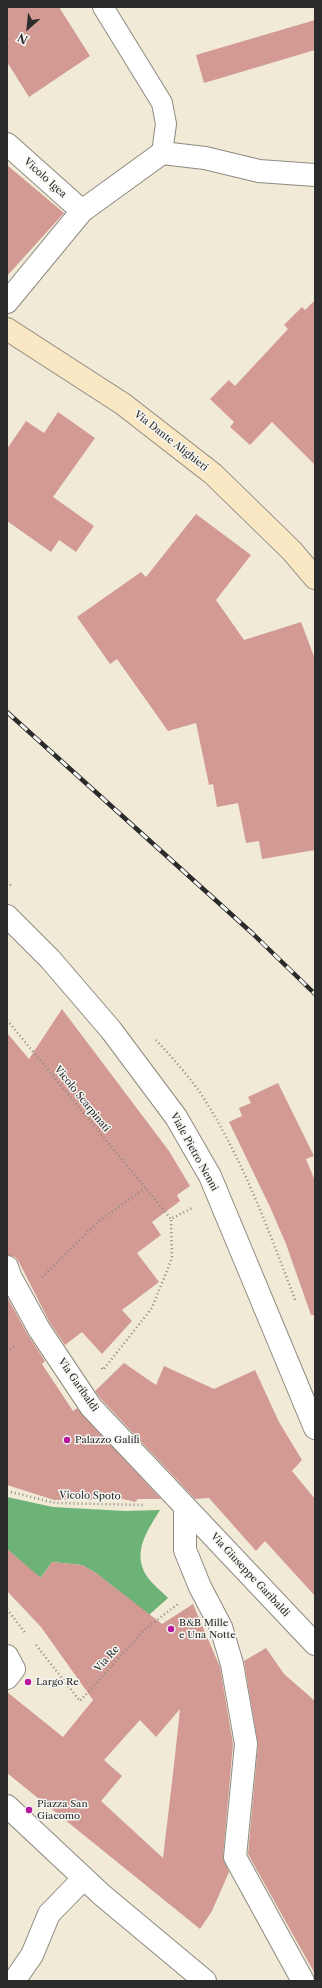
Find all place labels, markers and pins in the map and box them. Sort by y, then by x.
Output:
place label: Palazzo Galifi [75,1434,140,1446]
marker: Palazzo Galifi [62,1435,72,1445]
place label: B&B Mille e Una Notte [179,1617,236,1640]
marker: B&B Mille e Una Notte [166,1624,176,1634]
place label: Largo Re [36,1676,79,1688]
marker: Largo Re [23,1677,33,1687]
place label: Piazza San Giacomo [37,1798,88,1822]
marker: Piazza San Giacomo [24,1805,34,1815]

